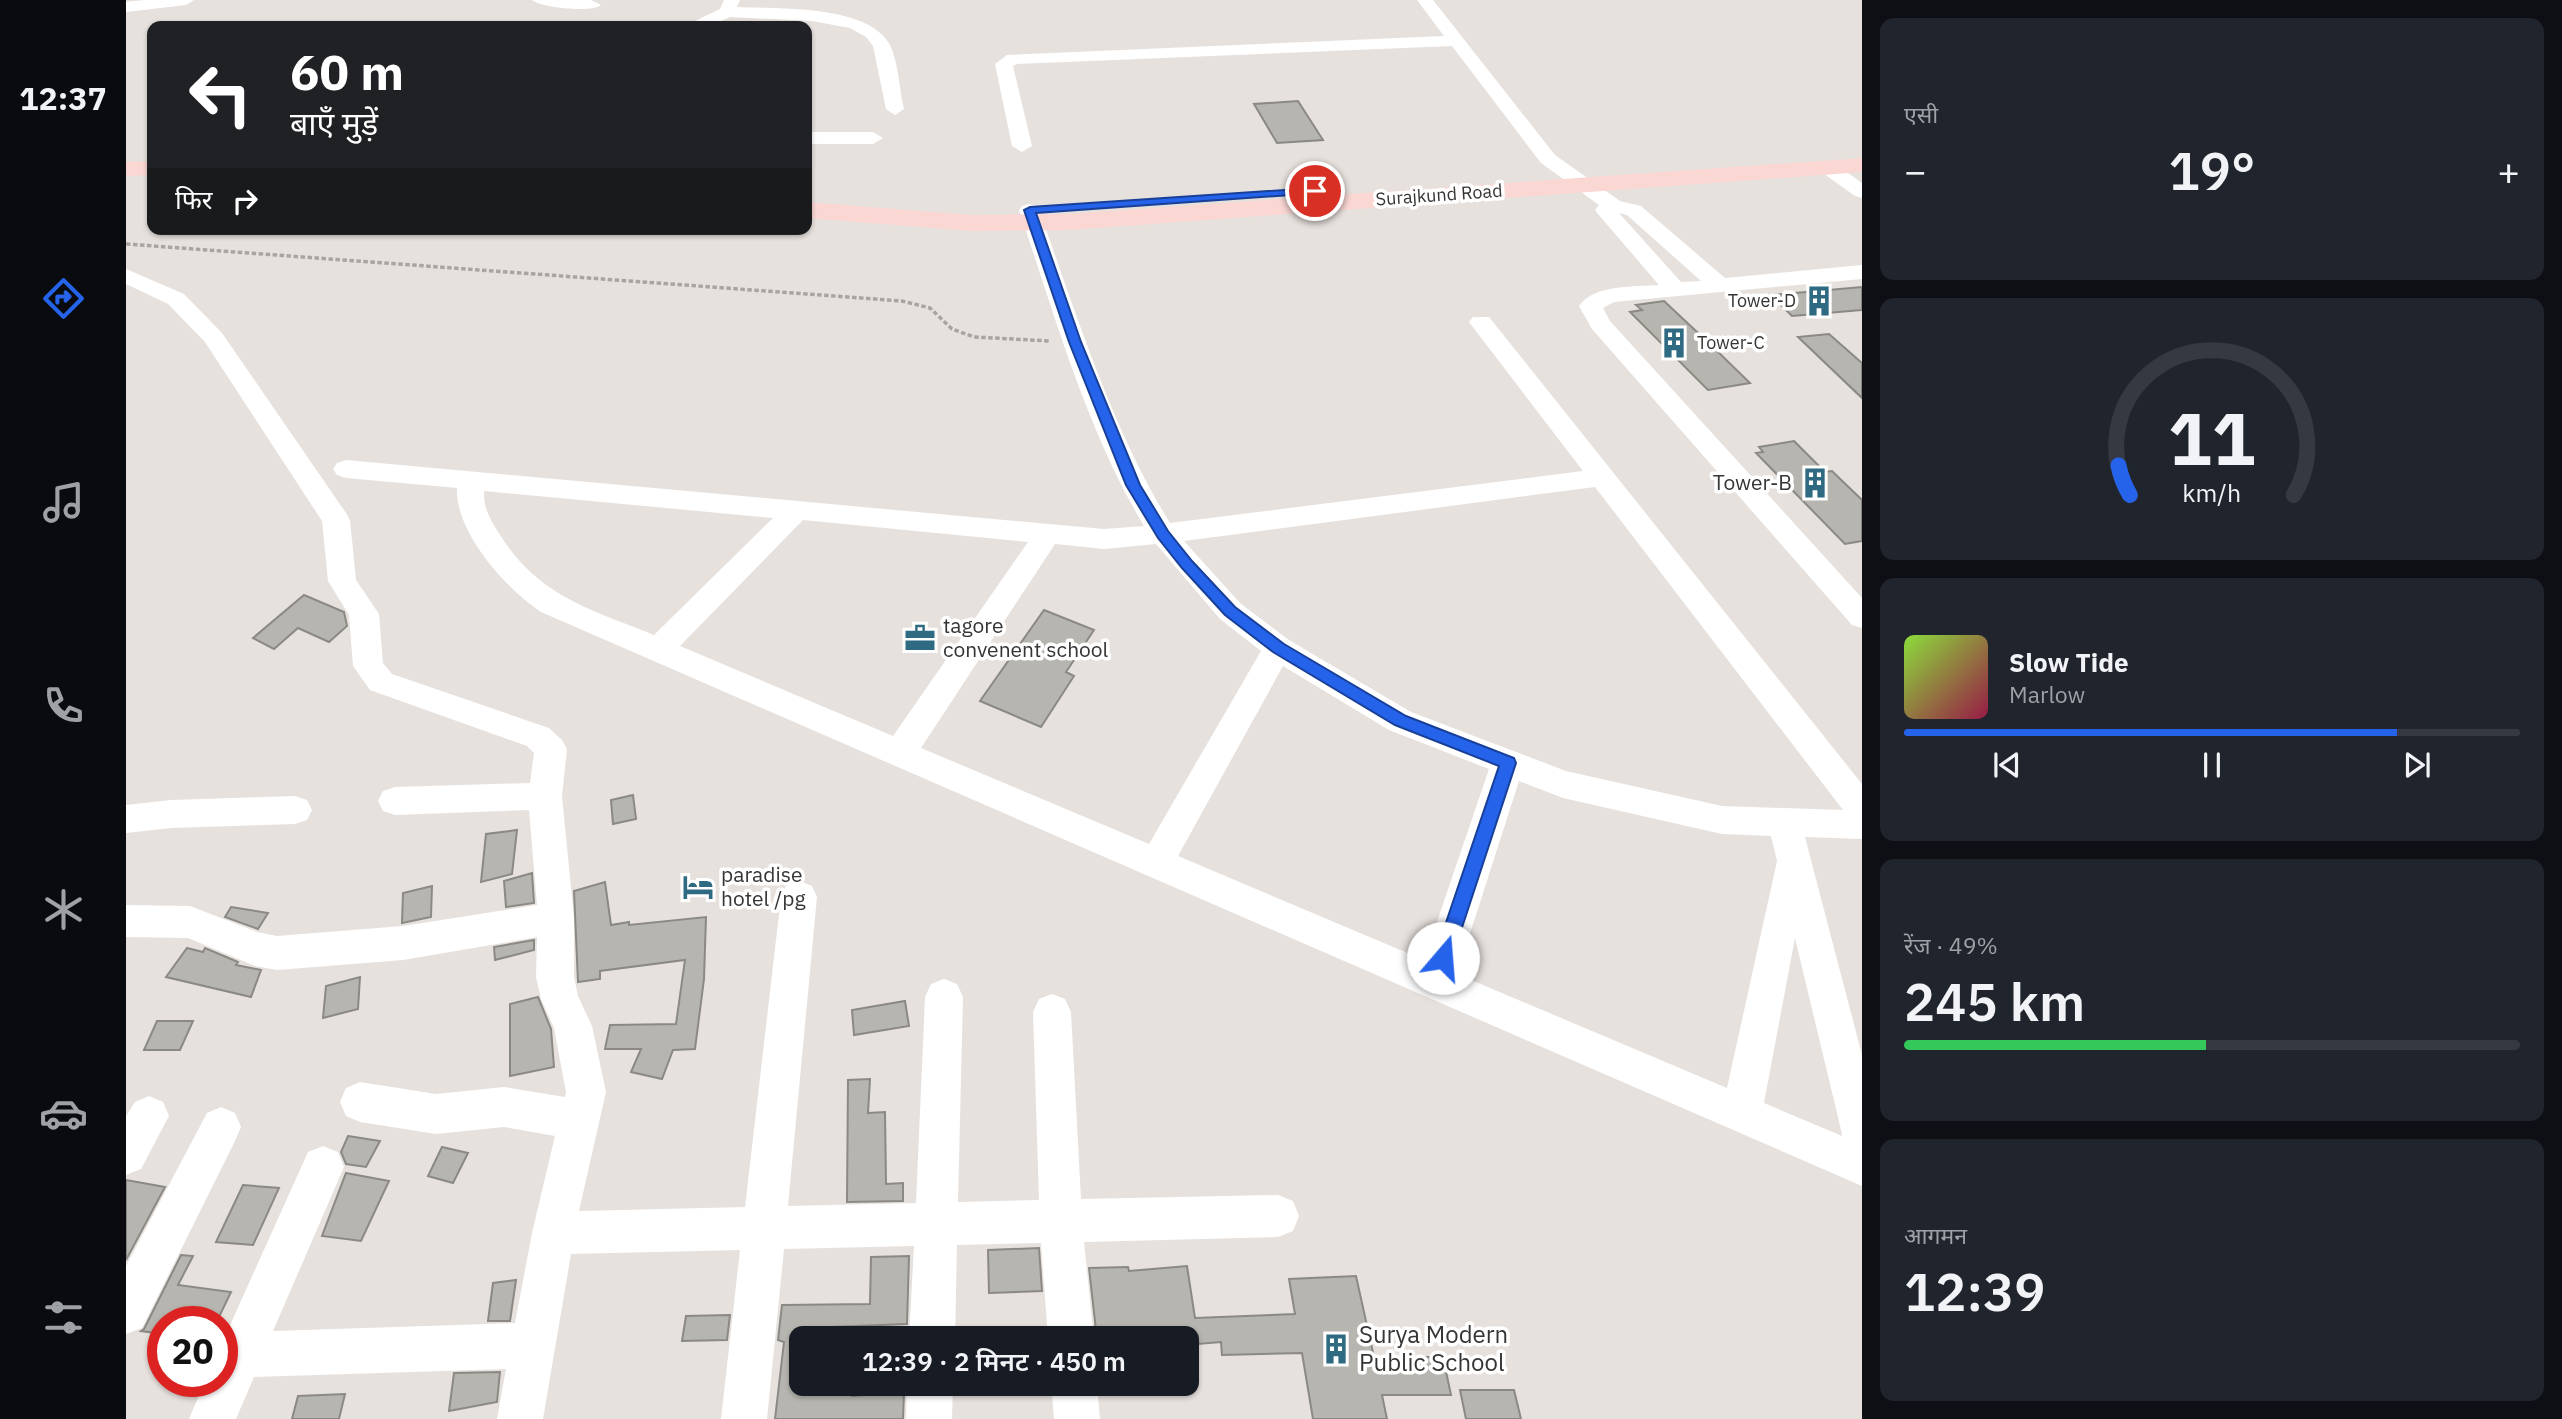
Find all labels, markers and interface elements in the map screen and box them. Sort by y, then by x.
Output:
text: 60 m [290,40,404,103]
icon: left [175,49,266,140]
text: 12:37 [19,77,107,119]
text: एसी [1904,99,1938,129]
text: बाएँ मुड़ें [290,102,378,144]
text: 19° [2169,137,2255,204]
text: − [1904,146,1927,195]
text: + [2497,146,2520,195]
pin [1285,161,1345,221]
icon: arrive [1296,172,1334,210]
street label: Surajkund Road [1375,179,1503,210]
text: फिर [175,182,212,216]
icon: right [226,182,264,220]
icon: directions [39,274,88,323]
building icon: Tower-D [1802,284,1836,318]
place label: Tower-D [1728,289,1796,312]
building icon: Tower-C [1657,326,1691,360]
place label: Tower-C [1697,331,1765,354]
text: 11 [2168,391,2256,486]
building icon: Tower-B [1798,466,1832,500]
place label: Tower-B [1713,468,1792,496]
text: km/h [2183,476,2241,509]
icon: music [39,478,88,527]
place label: tagore convenent school [943,611,1109,663]
office icon: tagore convenent school [903,621,937,655]
text: Slow Tide [2009,645,2129,679]
text: Marlow [2009,679,2085,709]
icon: phone [39,681,88,730]
icon: previous [1988,746,2026,784]
icon: pause [2193,746,2231,784]
icon: next [2398,746,2436,784]
place label: paradise hotel /pg [721,860,805,912]
hotel icon: paradise hotel /pg [681,870,715,904]
icon: climate [39,885,88,934]
position arrow [1406,921,1480,995]
text: रेंज · 49% [1904,930,1998,960]
text: 245 km [1904,968,2085,1035]
icon: car [39,1089,88,1138]
text: आगमन [1904,1220,1967,1250]
text: 12:39 [1904,1258,2045,1325]
icon: filters [39,1293,88,1342]
speed limit sign: 20 [147,1306,238,1397]
place label: Surya Modern Public School [1359,1318,1508,1378]
building icon: Surya Modern Public School [1319,1332,1353,1366]
text: 12:39 · 2 मिनट · 450 m [862,1344,1126,1378]

